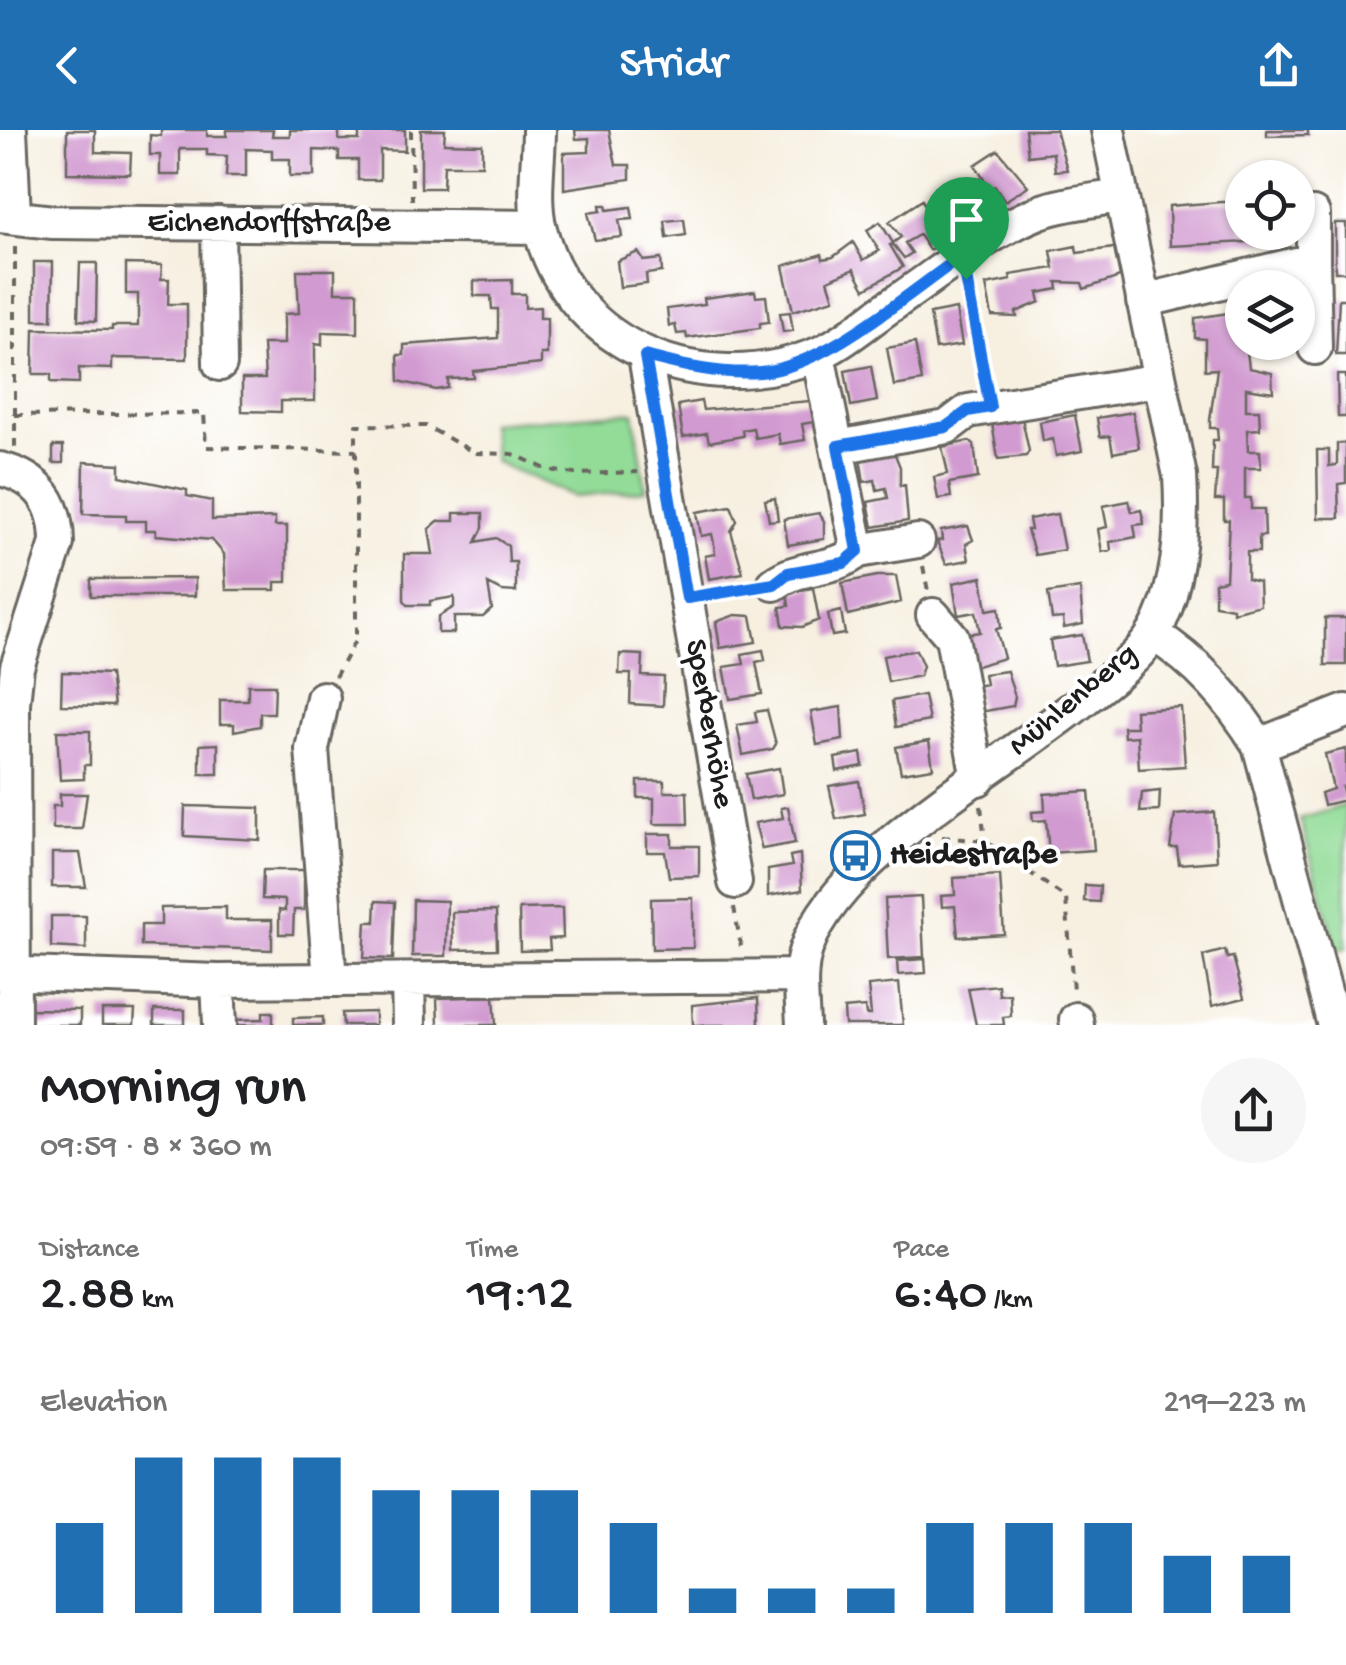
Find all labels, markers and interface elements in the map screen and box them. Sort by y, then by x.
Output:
icon: back [40,38,95,93]
icon: share [1251,38,1306,93]
text: Stridr [619,39,727,92]
map controls [1225,160,1315,360]
button: locate [1225,160,1315,250]
pin [924,177,1009,280]
icon: arrive [939,192,994,247]
street label: Eichendorffstraße [148,205,391,243]
button: layers [1225,270,1315,360]
street label: Mühlenberg [1002,636,1146,766]
street label: Sperberhöhe [674,637,742,812]
bus stop icon: Heidestraße [829,830,881,882]
place label: Heidestraße [890,837,1058,875]
button: share [1201,1058,1306,1163]
text: Morning run [40,1059,306,1123]
text: 09:59 · 8 × 360 m [40,1129,272,1167]
text: Distance [40,1234,139,1267]
text: Time [467,1234,518,1267]
text: Pace [894,1234,949,1267]
text: 2.88 [40,1267,135,1326]
text: 19:12 [467,1267,573,1326]
text: 6:40 [894,1267,987,1326]
text: km [135,1284,174,1317]
text: /km [987,1284,1033,1317]
text: Elevation [40,1385,167,1423]
text: 219–223 m [1163,1385,1306,1423]

